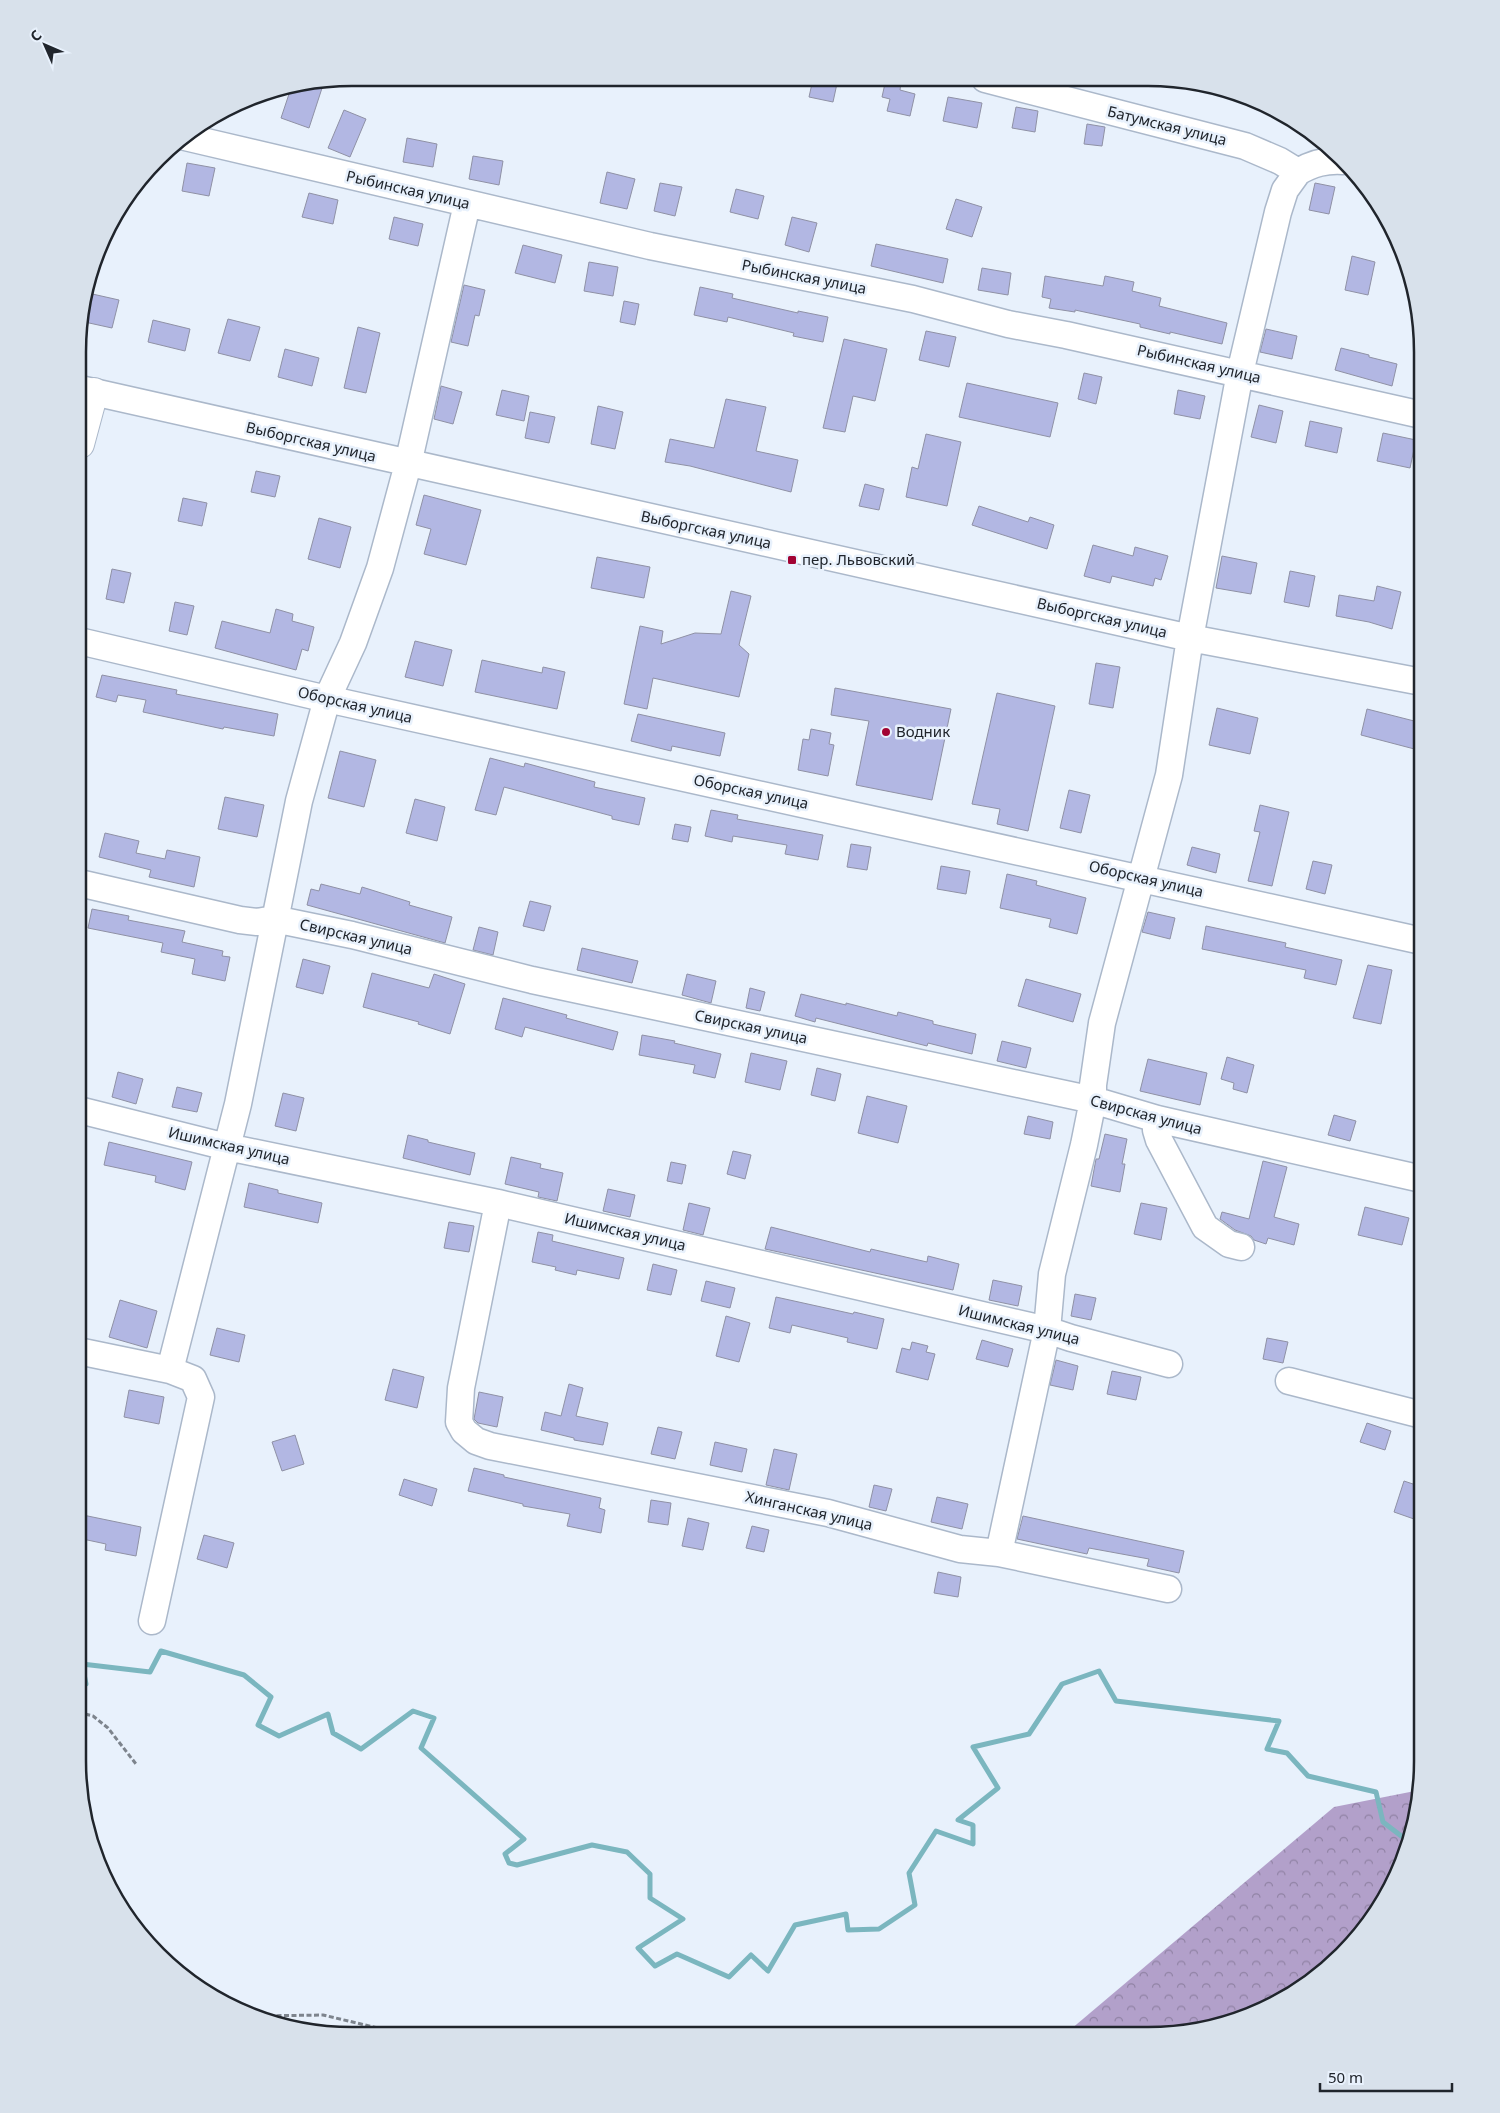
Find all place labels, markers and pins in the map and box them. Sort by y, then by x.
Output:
place label: пер. Львовский [802,549,915,569]
marker: пер. Львовский [786,554,798,566]
place label: Водник [896,721,950,741]
marker: Водник [880,726,892,738]

